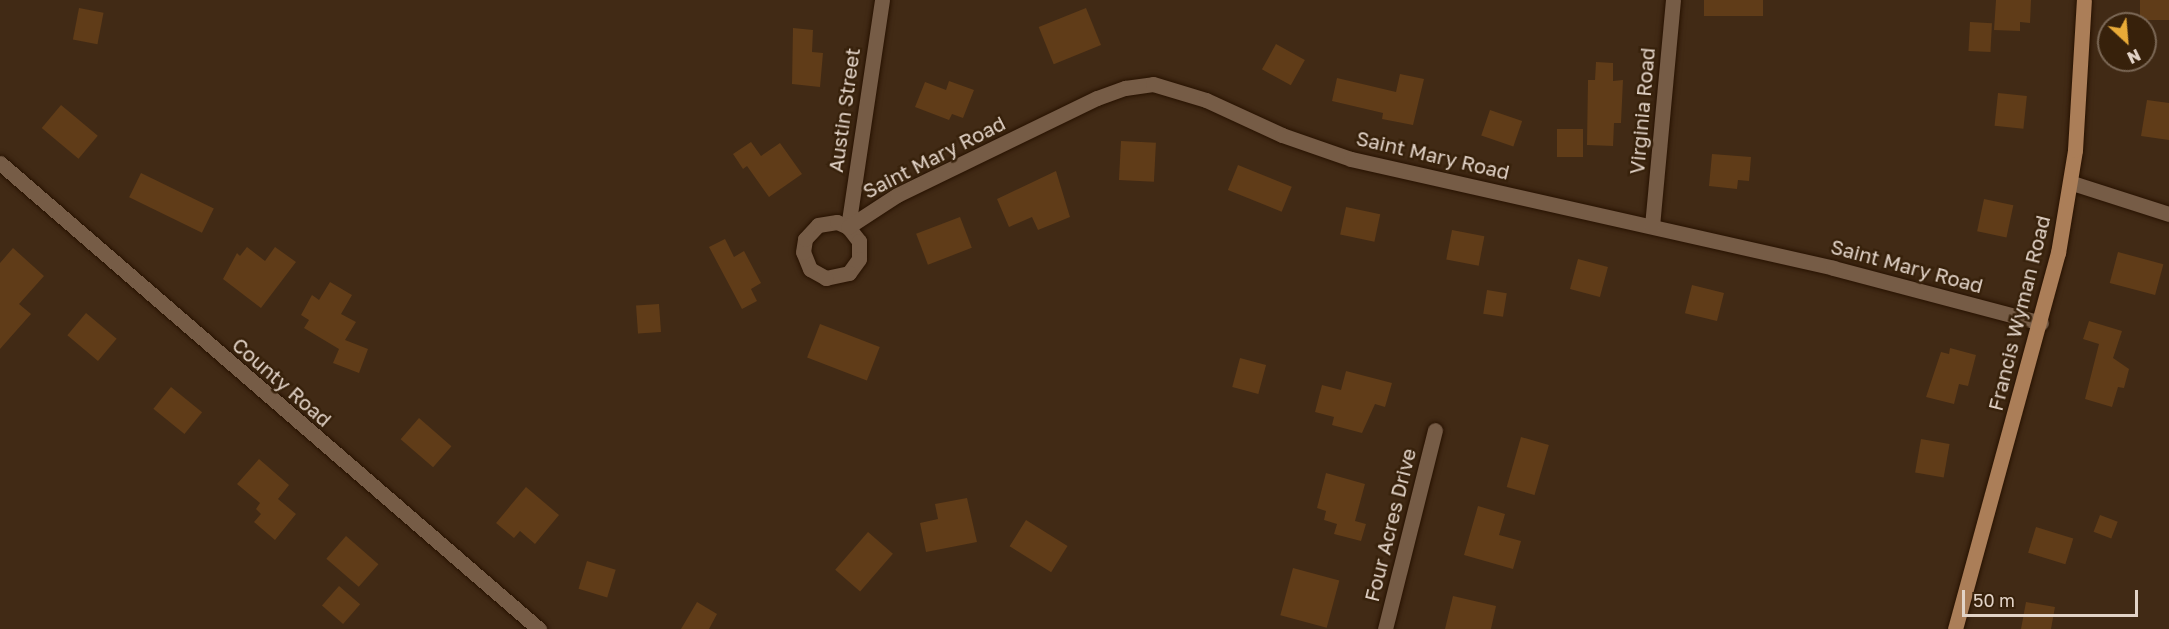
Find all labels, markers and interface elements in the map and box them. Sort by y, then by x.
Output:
north arrow [2097,12,2157,72]
text: N [2124,45,2144,68]
street label: Austin Street [823,46,865,174]
street label: Virginia Road [1625,47,1659,175]
street label: Saint Mary Road [859,111,1009,203]
street label: Saint Mary Road [1354,126,1512,184]
street label: Francis Wyman Road [1983,213,2055,413]
street label: Saint Mary Road [1828,234,1986,298]
street label: County Road [228,332,336,432]
street label: Four Acres Drive [1359,446,1421,604]
scale bar [1965,578,2140,616]
text: 50 m [1973,589,2015,611]

